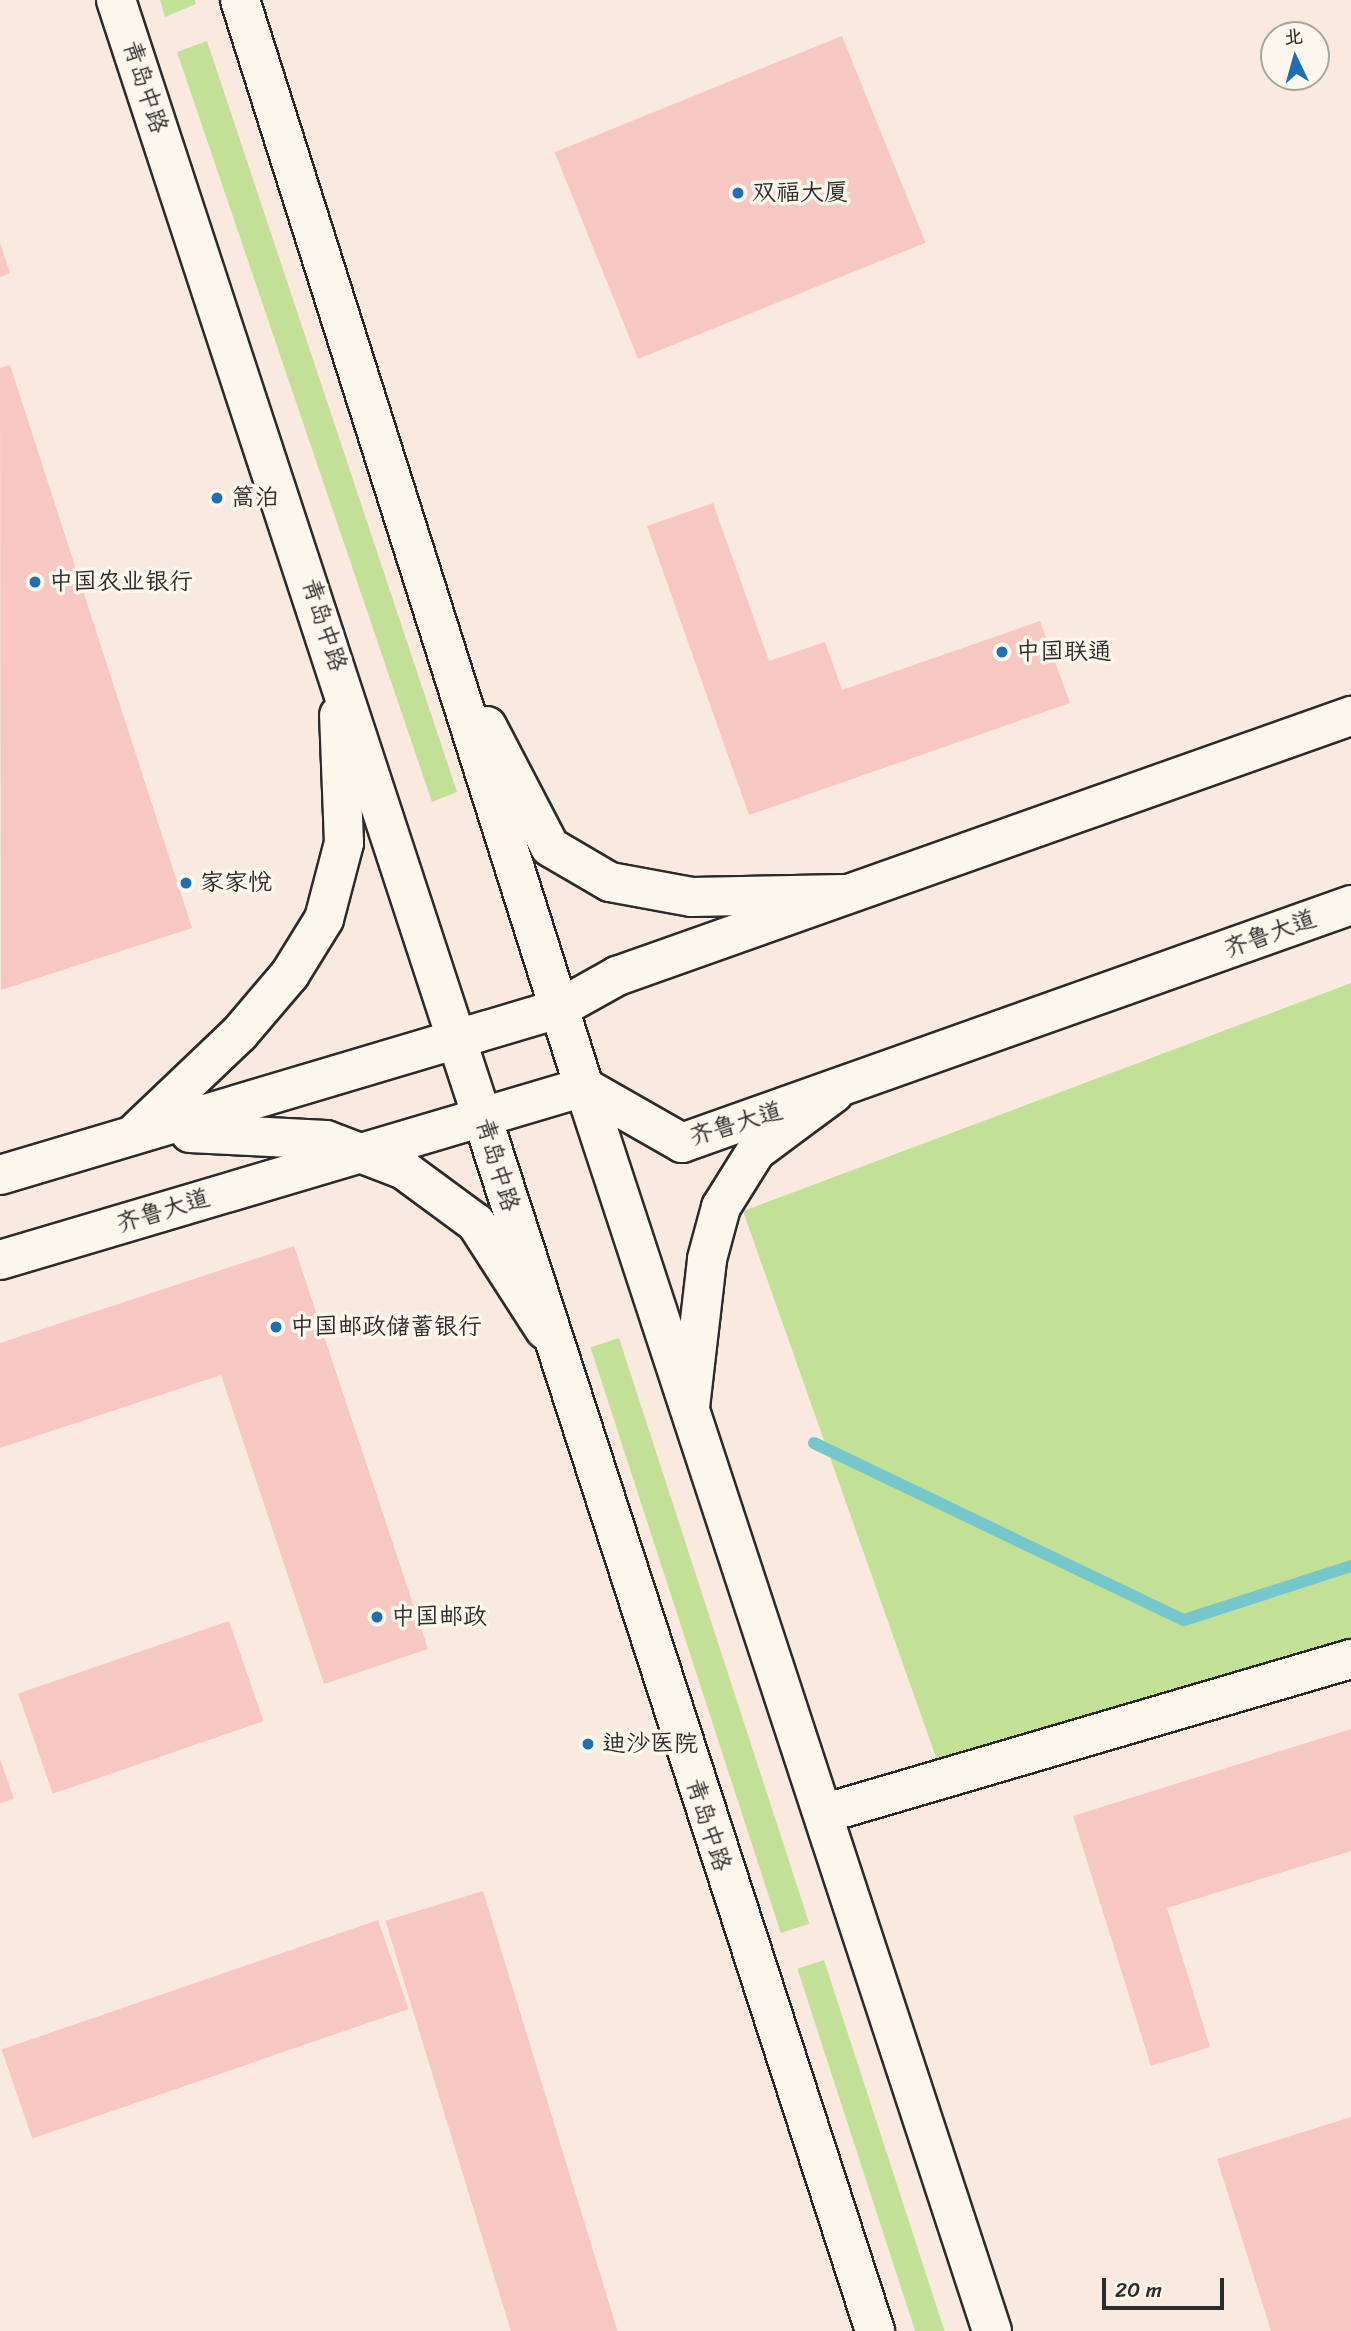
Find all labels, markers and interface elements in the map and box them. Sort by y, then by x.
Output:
text: 北 [1282,19,1304,54]
north arrow [1260,21,1330,91]
street label: 青岛中路 [116,37,174,137]
place label: 双福大厦 [752,179,848,207]
marker: 双福大厦 [730,185,746,201]
place label: 篙泊 [231,484,279,512]
marker: 篙泊 [209,490,225,506]
place label: 中国农业银行 [49,568,193,596]
marker: 中国农业银行 [27,574,43,590]
street label: 青岛中路 [295,575,353,675]
place label: 中国联通 [1016,638,1112,666]
marker: 中国联通 [994,644,1010,660]
place label: 家家悦 [200,869,272,897]
marker: 家家悦 [178,875,194,891]
street label: 齐鲁大道 [1220,904,1320,964]
street label: 齐鲁大道 [686,1096,786,1152]
street label: 青岛中路 [469,1115,525,1215]
street label: 齐鲁大道 [113,1183,213,1239]
place label: 中国邮政储蓄银行 [290,1313,482,1341]
marker: 中国邮政储蓄银行 [268,1319,284,1335]
place label: 中国邮政 [391,1603,487,1631]
marker: 中国邮政 [369,1609,385,1625]
place label: 迪沙医院 [602,1730,698,1758]
marker: 迪沙医院 [580,1736,596,1752]
street label: 青岛中路 [679,1775,737,1875]
scale bar [1106,2264,1228,2308]
text: 20 m [1115,2271,1162,2309]

